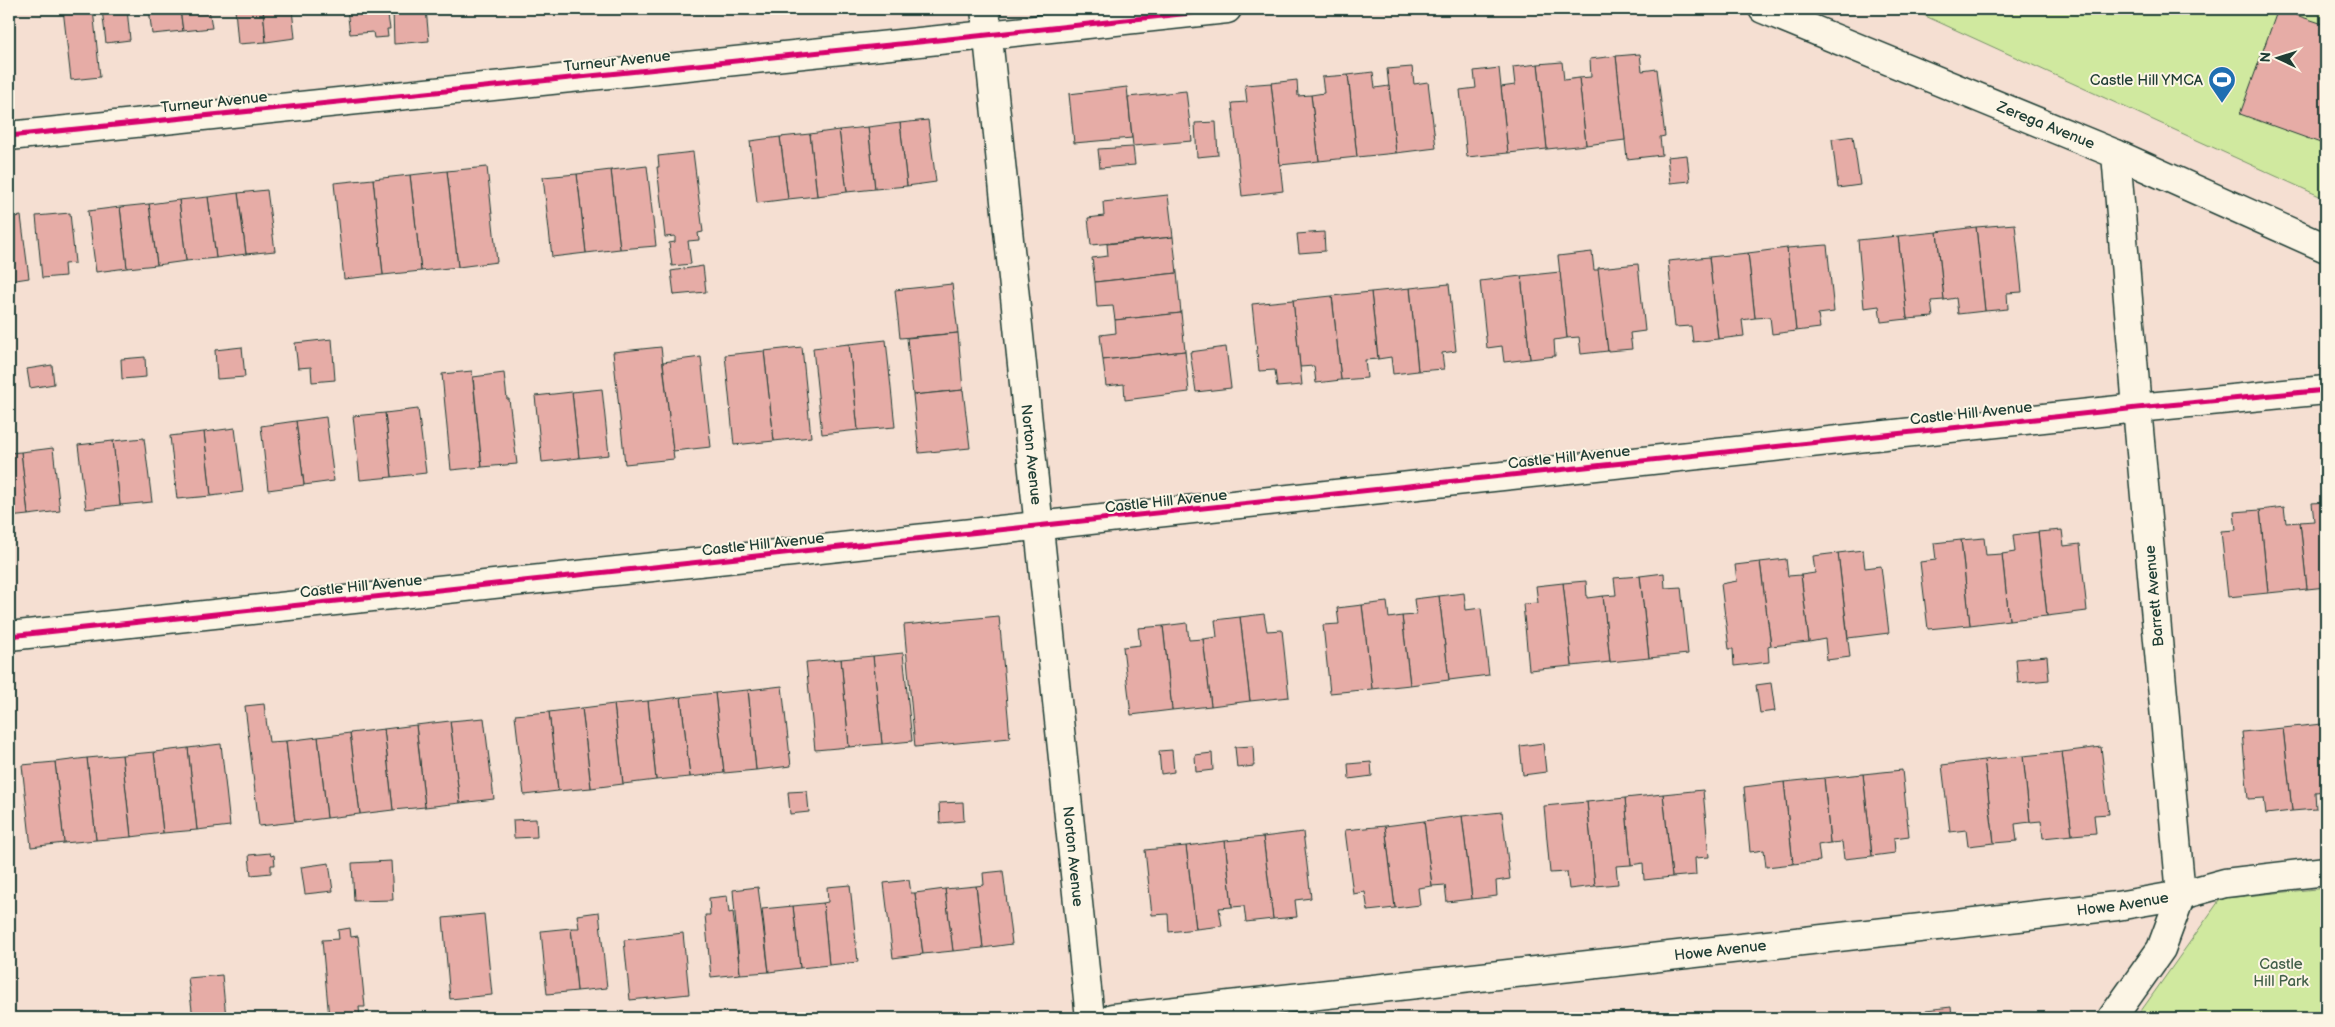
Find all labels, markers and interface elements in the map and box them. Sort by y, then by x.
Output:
north arrow [2252,32,2302,82]
street label: Turneur Avenue [563,46,671,77]
text: N [2257,51,2274,63]
sports icon: Castle Hill YMCA [2207,65,2237,104]
place label: Castle Hill YMCA [2090,71,2204,90]
street label: Turneur Avenue [160,87,268,118]
street label: Zerega Avenue [1993,97,2098,154]
street label: Castle Hill Avenue [1909,398,2033,429]
street label: Norton Avenue [1016,403,1046,506]
street label: Castle Hill Avenue [1507,442,1631,473]
street label: Castle Hill Avenue [1104,486,1228,517]
street label: Castle Hill Avenue [701,529,825,560]
street label: Barrett Avenue [2141,544,2168,647]
street label: Castle Hill Avenue [299,571,423,602]
street label: Norton Avenue [1058,805,1087,908]
street label: Howe Avenue [2076,888,2170,920]
street label: Howe Avenue [1673,936,1768,965]
park label: Castle Hill Park [2253,955,2309,991]

